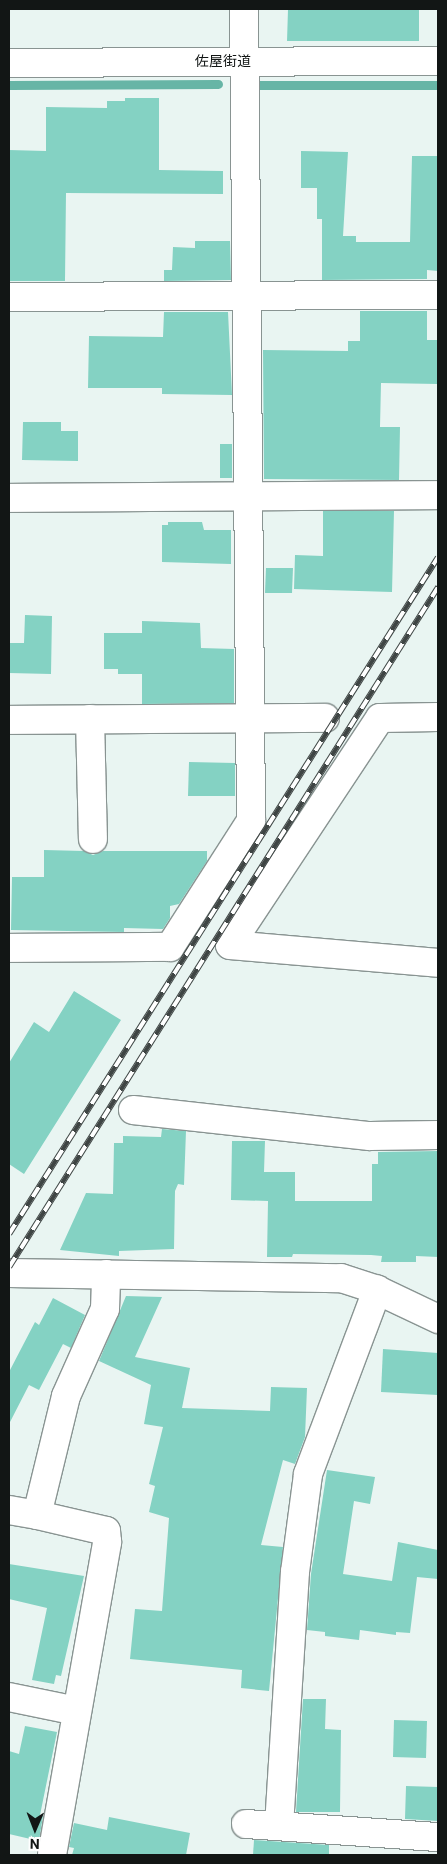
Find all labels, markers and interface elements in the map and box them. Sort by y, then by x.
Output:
street label: 佐屋街道 [195,53,251,69]
north arrow [10,1804,60,1854]
text: N [30,1836,40,1852]

